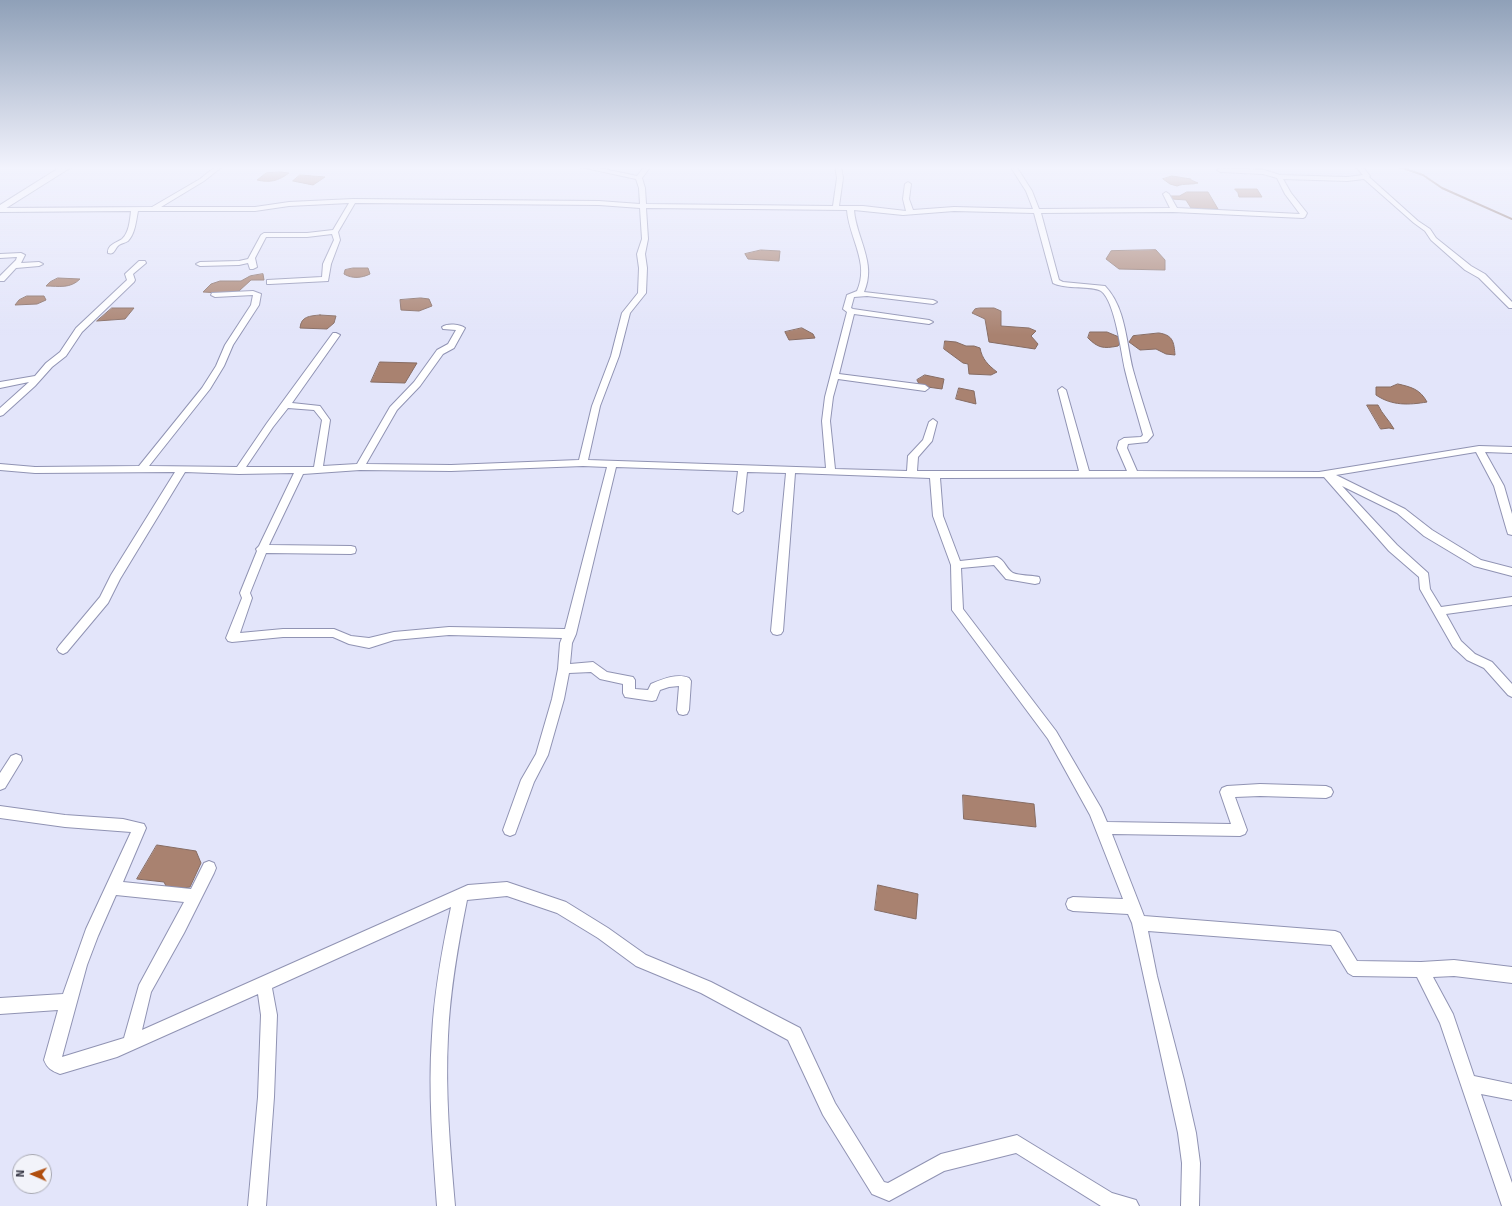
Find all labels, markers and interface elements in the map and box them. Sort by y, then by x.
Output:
north arrow [12,1154,52,1194]
text: N [14,1170,27,1178]

